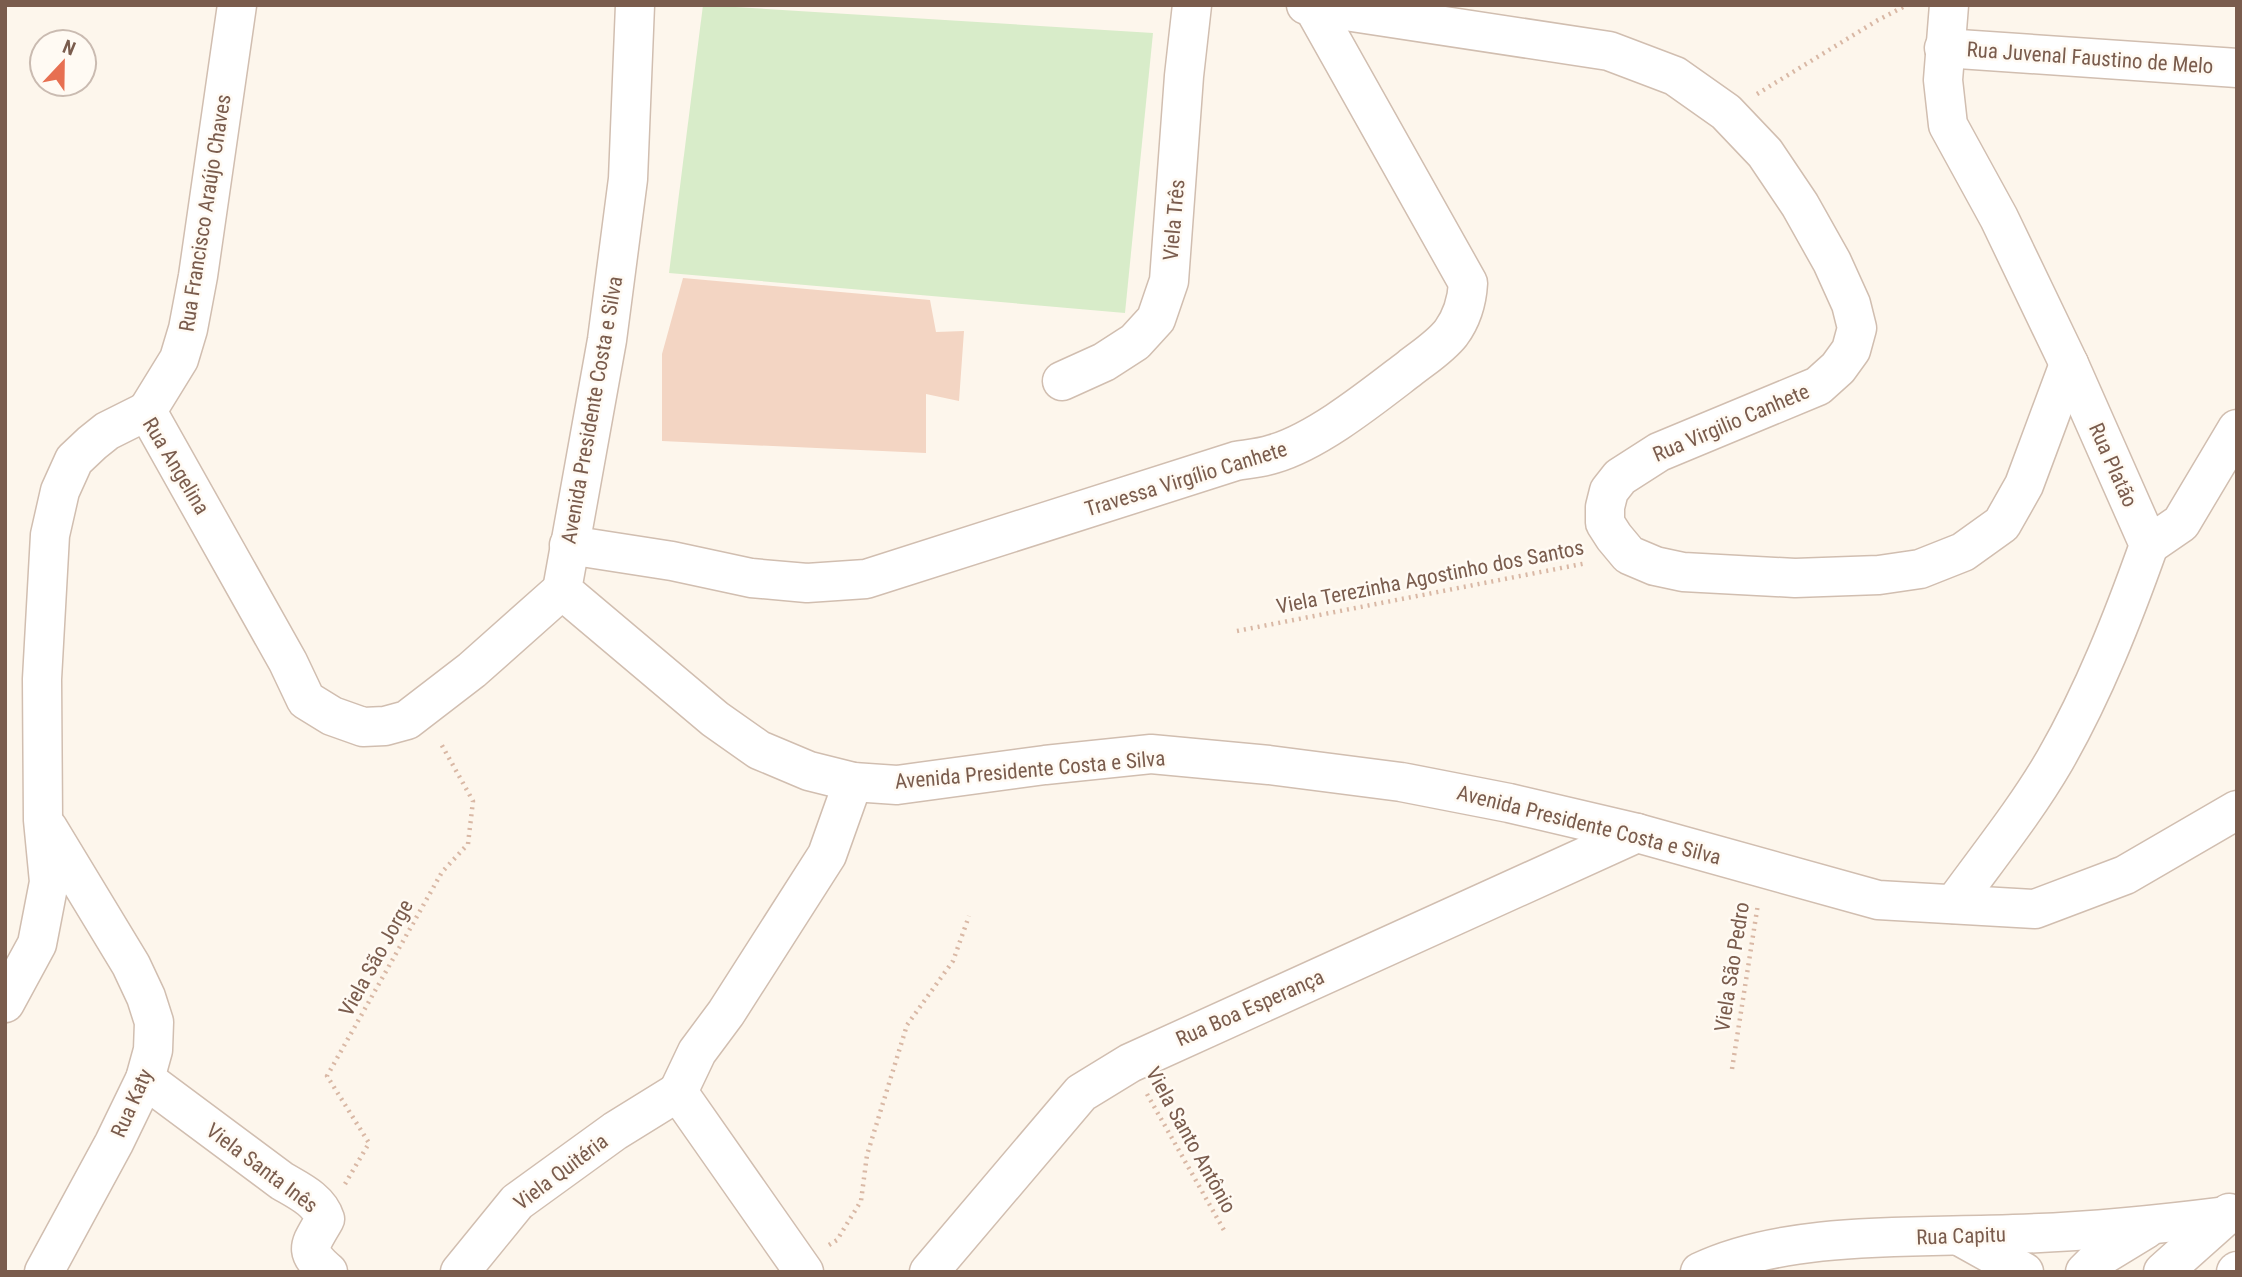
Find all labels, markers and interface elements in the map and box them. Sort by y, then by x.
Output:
north arrow [28,28,98,98]
text: N [59,35,79,61]
street label: Rua Juvenal Faustino de Melo [1966,37,2214,79]
street label: Rua Francisco Araújo Chaves [174,93,236,333]
street label: Viela Três [1158,178,1190,262]
street label: Avenida Presidente Costa e Silva [557,274,627,546]
street label: Rua Virgilio Canhete [1649,379,1813,467]
street label: Rua Angelina [138,413,214,519]
street label: Rua Platão [2084,419,2142,511]
street label: Travessa Virgílio Canhete [1082,437,1290,521]
street label: Viela Terezinha Agostinho dos Santos [1274,535,1586,619]
street label: Avenida Presidente Costa e Silva [894,746,1166,794]
street label: Avenida Presidente Costa e Silva [1455,781,1723,869]
street label: Viela São Jorge [334,895,418,1020]
street label: Viela São Pedro [1710,900,1754,1034]
street label: Rua Boa Esperança [1172,965,1328,1051]
street label: Viela Santo Antônio [1141,1063,1241,1217]
street label: Rua Katy [106,1065,158,1141]
street label: Viela Santa Inês [202,1118,322,1218]
street label: Viela Quitéria [509,1129,613,1215]
street label: Rua Capitu [1916,1222,2006,1250]

